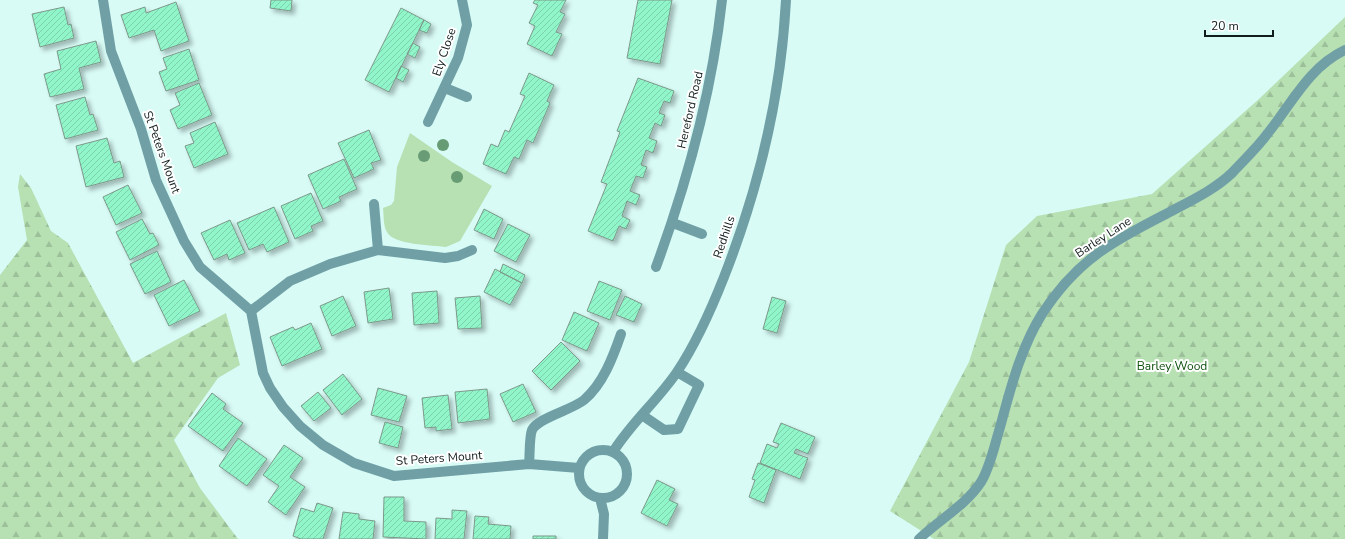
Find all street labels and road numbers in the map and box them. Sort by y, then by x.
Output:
street label: Ely Close [428,26,460,78]
street label: Hereford Road [673,70,707,150]
street label: St Peters Mount [140,109,185,196]
street label: Barley Lane [1072,213,1134,261]
street label: Redhills [709,214,739,260]
street label: St Peters Mount [395,447,484,469]

